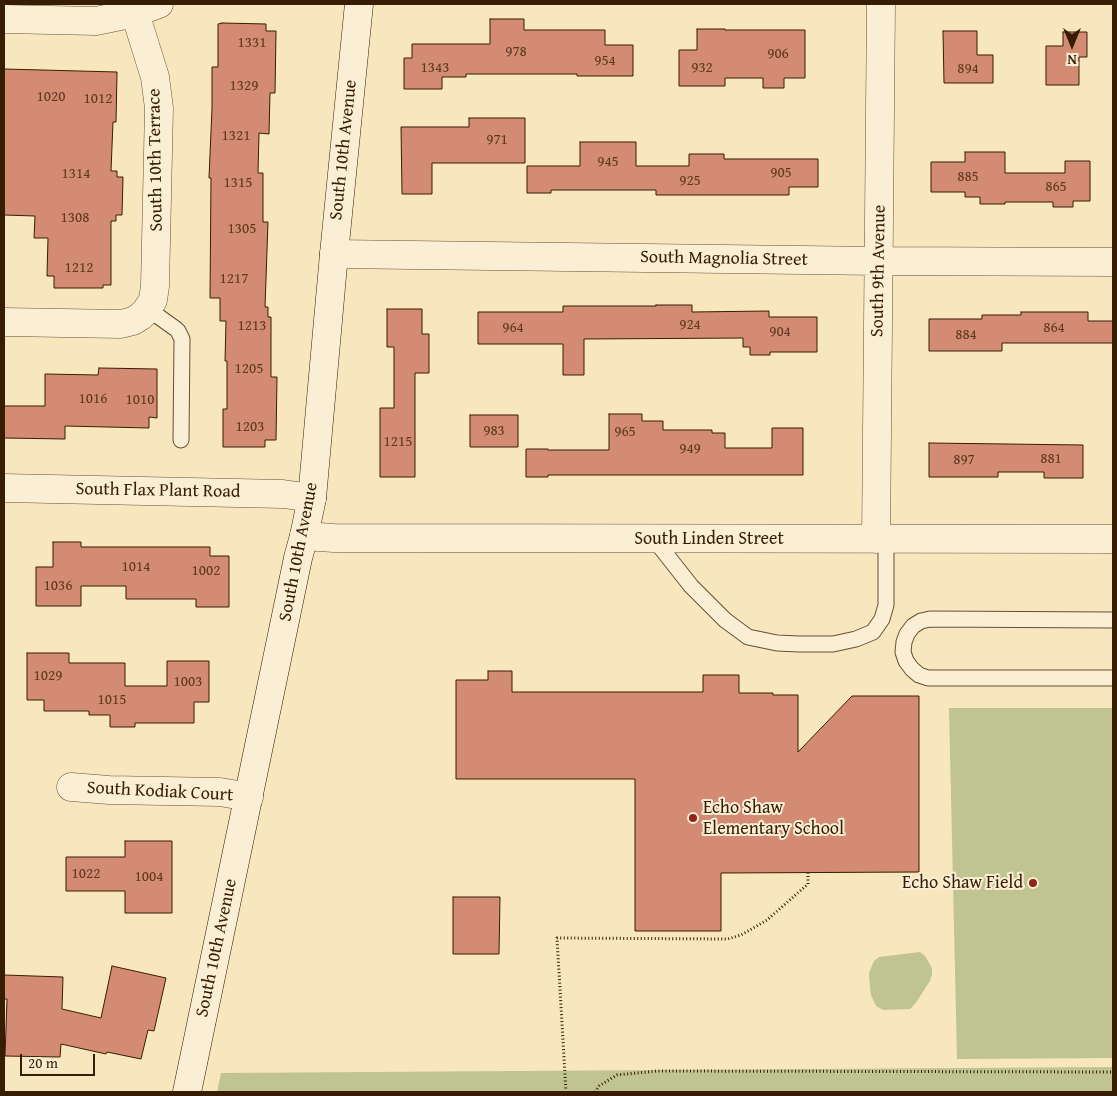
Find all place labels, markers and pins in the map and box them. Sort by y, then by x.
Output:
place label: Echo Shaw Elementary School [703,797,844,840]
marker: Echo Shaw Elementary School [687,812,699,824]
place label: Echo Shaw Field [902,872,1023,894]
marker: Echo Shaw Field [1027,877,1039,889]

